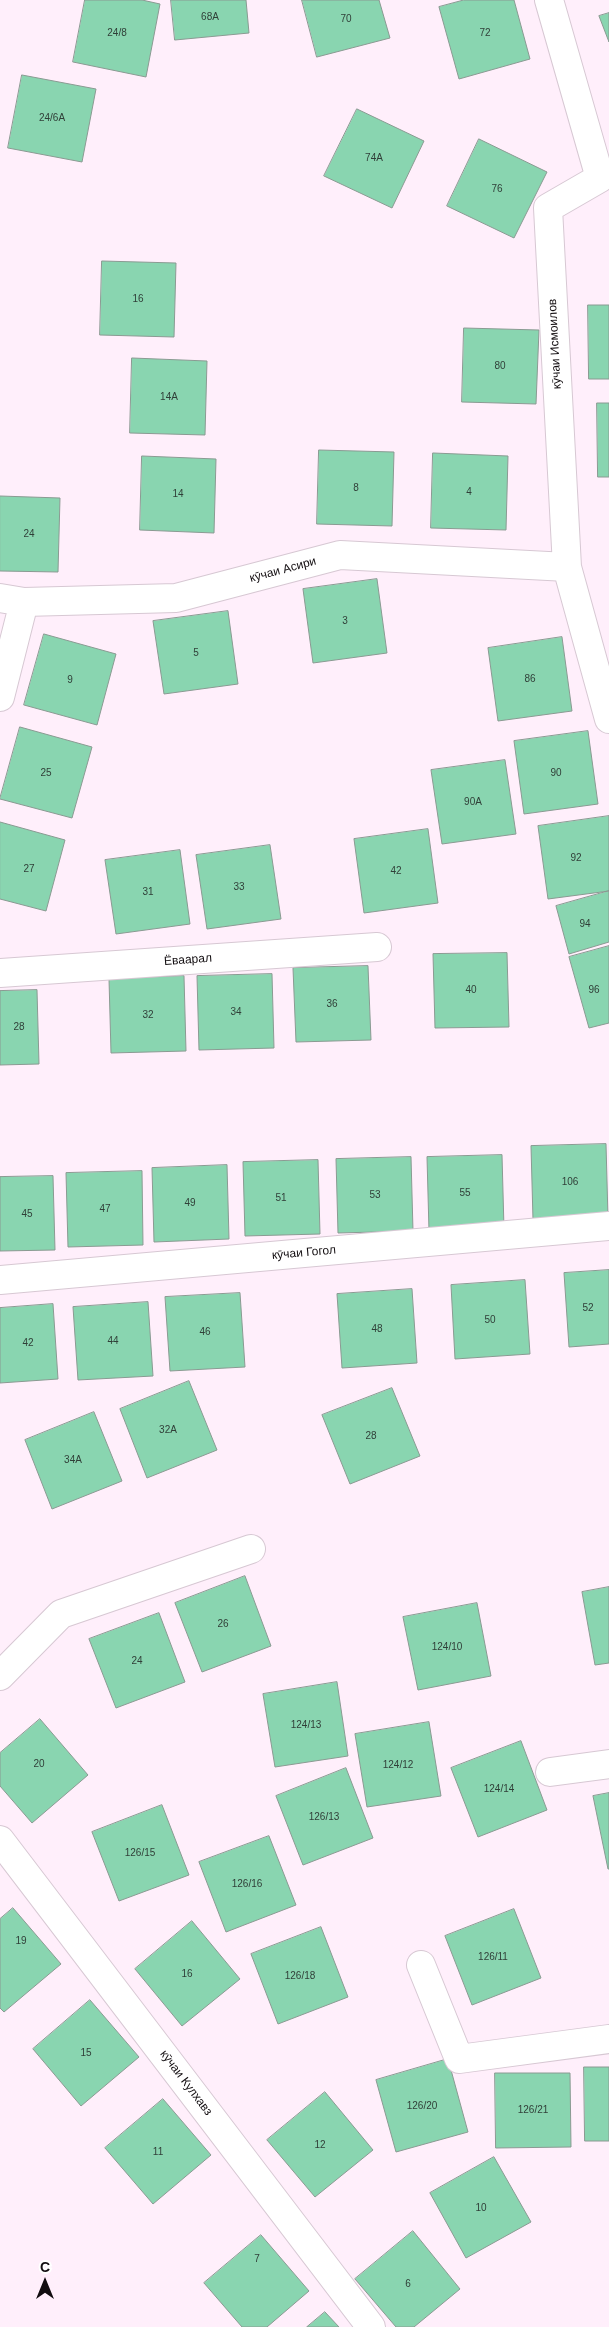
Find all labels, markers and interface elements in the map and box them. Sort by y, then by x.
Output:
house number: 68А [201,11,219,23]
house number: 70 [340,13,352,25]
house number: 24/8 [107,27,127,39]
house number: 72 [479,27,491,39]
house number: 24/6А [39,112,65,124]
house number: 74А [365,152,383,164]
house number: 76 [491,183,503,195]
house number: 16 [132,293,144,305]
street label: кӯчаи Исмоилов [545,298,565,390]
house number: 80 [494,360,506,372]
house number: 14А [160,391,178,403]
house number: 8 [353,482,359,494]
house number: 4 [466,486,472,498]
house number: 14 [172,488,184,500]
house number: 24 [23,528,35,540]
street label: кӯчаи Асири [248,554,318,586]
house number: 3 [342,615,348,627]
house number: 5 [193,647,199,659]
house number: 86 [524,673,536,685]
house number: 9 [67,674,73,686]
house number: 25 [40,767,52,779]
house number: 90 [550,767,562,779]
house number: 90А [464,796,482,808]
house number: 92 [570,852,582,864]
house number: 27 [23,863,35,875]
house number: 42 [390,865,402,877]
house number: 33 [233,881,245,893]
house number: 31 [142,886,154,898]
house number: 94 [579,918,591,930]
street label: Ёваарал [164,951,212,969]
house number: 40 [465,984,477,996]
house number: 96 [588,984,600,996]
house number: 36 [326,998,338,1010]
house number: 34 [230,1006,242,1018]
house number: 32 [142,1009,154,1021]
house number: 28 [13,1021,25,1033]
house number: 106 [562,1176,578,1188]
house number: 55 [459,1187,471,1199]
house number: 53 [369,1189,381,1201]
house number: 51 [275,1192,287,1204]
house number: 49 [184,1197,196,1209]
house number: 47 [99,1203,111,1215]
house number: 45 [21,1208,33,1220]
street label: кӯчаи Гогол [271,1243,337,1263]
house number: 52 [582,1302,594,1314]
house number: 50 [484,1314,496,1326]
house number: 48 [371,1323,383,1335]
house number: 46 [199,1326,211,1338]
house number: 44 [107,1335,119,1347]
house number: 42 [22,1337,34,1349]
house number: 32А [159,1424,177,1436]
house number: 28 [365,1430,377,1442]
house number: 34А [64,1454,82,1466]
house number: 26 [217,1618,229,1630]
house number: 124/10 [432,1641,462,1653]
house number: 24 [131,1655,143,1667]
house number: 124/13 [291,1719,321,1731]
house number: 20 [33,1758,45,1770]
house number: 124/12 [383,1759,413,1771]
house number: 124/14 [484,1783,514,1795]
house number: 126/13 [309,1811,339,1823]
house number: 126/15 [125,1847,155,1859]
house number: 126/16 [232,1878,262,1890]
house number: 19 [15,1935,27,1947]
house number: 126/11 [478,1951,508,1963]
house number: 16 [181,1968,193,1980]
house number: 126/18 [285,1970,315,1982]
house number: 15 [80,2047,92,2059]
street label: кӯчаи Кулхавз [157,2047,215,2119]
house number: 126/20 [407,2100,437,2112]
house number: 126/21 [518,2104,548,2116]
house number: 12 [314,2139,326,2151]
house number: 11 [153,2146,163,2158]
house number: 10 [475,2202,487,2214]
house number: 7 [254,2253,260,2265]
north arrow [20,2257,70,2307]
text: С [40,2259,50,2275]
house number: 6 [405,2278,411,2290]

